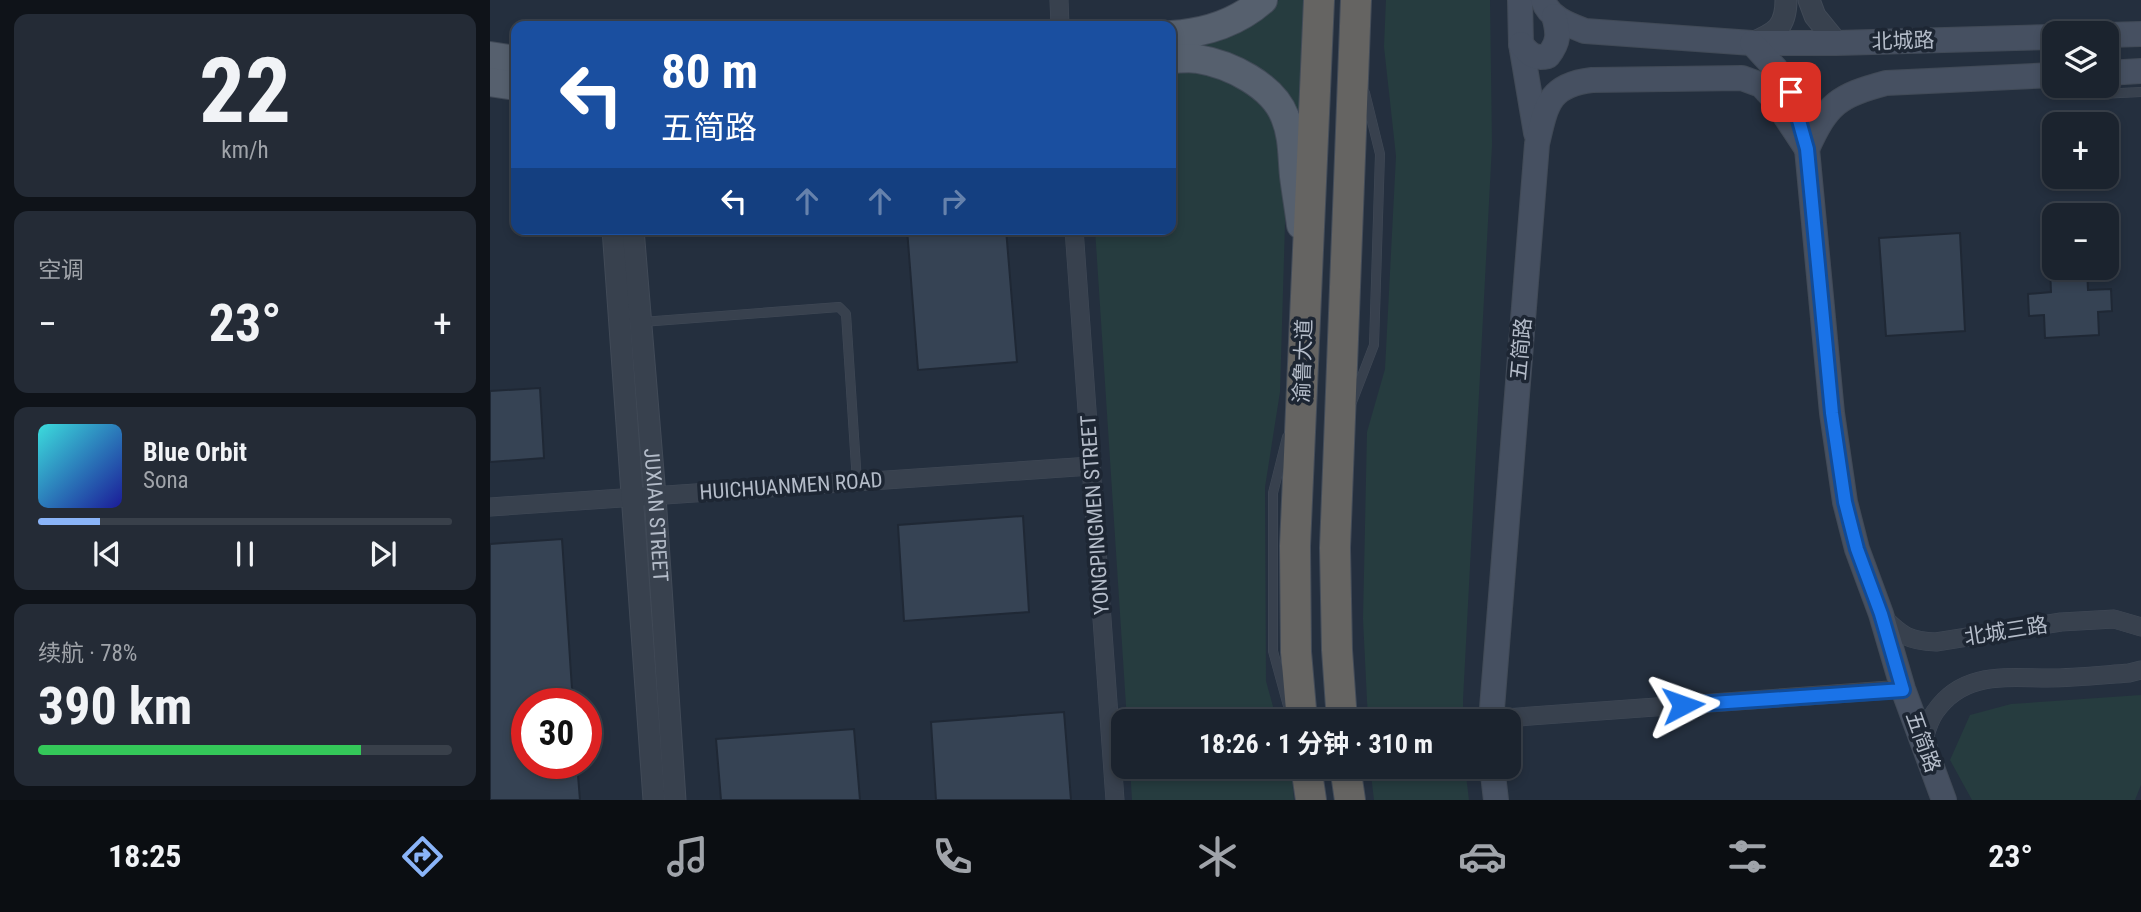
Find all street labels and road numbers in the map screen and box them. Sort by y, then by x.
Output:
street label: 北城路 [1871,28,1935,54]
street label: 五简路 [1506,317,1536,381]
street label: 渝鲁大道 [1290,319,1316,403]
street label: YONGPINGMEN STREET [1076,414,1114,616]
street label: JUXIAN STREET [639,447,673,583]
street label: HUICHUANMEN ROAD [699,468,883,504]
street label: 北城三路 [1963,613,2049,649]
street label: 五简路 [1901,708,1945,776]

